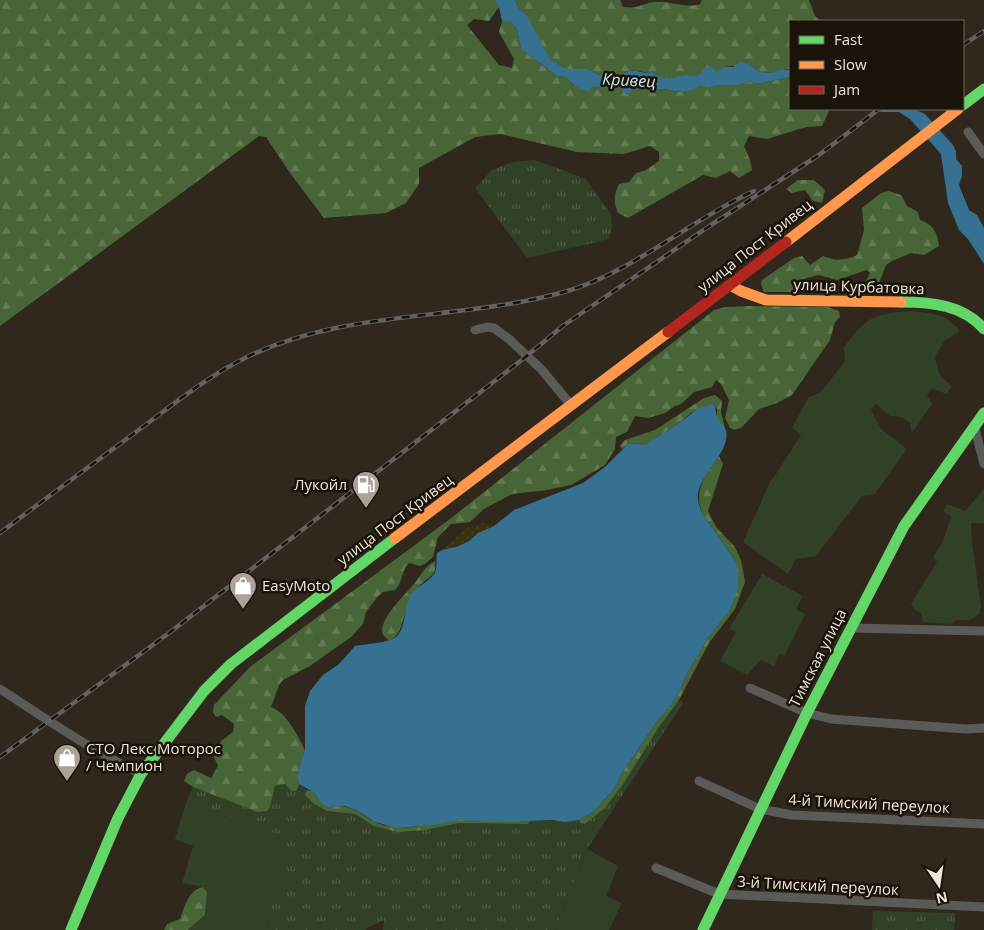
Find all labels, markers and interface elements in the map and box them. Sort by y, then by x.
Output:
legend [789,20,964,110]
text: Fast [834,29,863,49]
text: Slow [834,54,867,74]
water label: Кривец [602,68,656,92]
text: Jam [832,79,860,99]
street label: улица Пост Кривец [693,194,816,296]
street label: улица Курбатовка [793,274,925,298]
street label: улица Пост Кривец [333,469,457,569]
fuel station icon: Лукойл [351,470,381,509]
place label: Лукойл [294,474,347,494]
shop icon: EasyMoto [228,571,258,610]
place label: EasyMoto [262,575,330,595]
street label: Тимская улица [784,605,850,710]
place label: СТО Лекс Моторос / Чемпион [86,738,221,775]
shop icon: СТО Лекс Моторос / Чемпион [52,743,82,782]
street label: 4-й Тимский переулок [788,789,951,817]
north arrow [914,860,964,910]
street label: 3-й Тимский переулок [737,871,900,899]
text: N [934,888,950,909]

